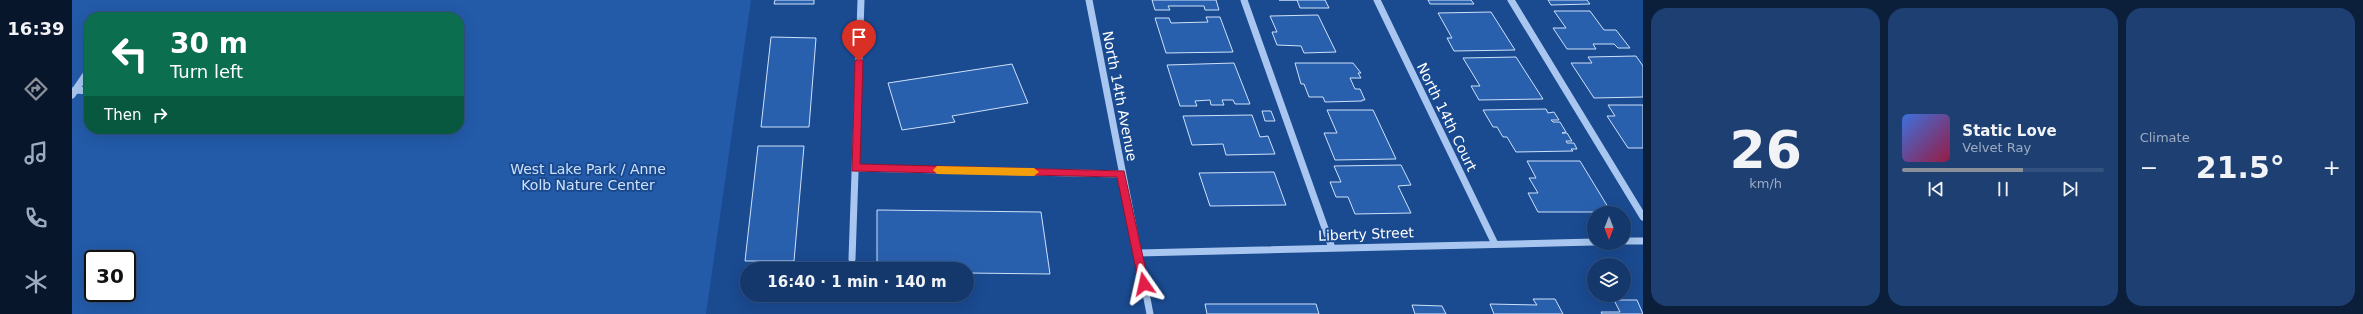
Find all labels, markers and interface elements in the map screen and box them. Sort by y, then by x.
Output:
text: 16:39 [7,18,65,39]
pin [842,20,876,61]
icon: arrive [848,26,870,48]
text: 30 m [170,27,248,60]
icon: left [104,28,156,80]
street label: North 14th Avenue [1100,30,1140,162]
street label: North 14th Court [1414,60,1480,174]
text: Turn left [170,61,243,82]
icon: directions [22,75,50,103]
icon: right [149,104,171,126]
text: Then [104,106,141,124]
text: 26 [1729,120,1802,180]
text: Static Love [1962,122,2057,140]
text: Climate [2140,130,2190,145]
icon: music [22,139,50,167]
text: Velvet Ray [1962,140,2031,155]
text: 21.5° [2196,150,2285,185]
text: − [2140,155,2158,180]
text: + [2323,155,2341,180]
park label: West Lake Park / Anne Kolb Nature Center [510,161,666,193]
text: km/h [1749,176,1782,191]
icon: previous [1925,178,1947,200]
icon: pause [1992,178,2014,200]
icon: next [2059,178,2081,200]
icon: phone [22,204,50,232]
north arrow [1587,206,1631,250]
map controls [1587,206,1631,302]
street label: Liberty Street [1318,224,1415,244]
speed limit sign: 30 [84,250,136,302]
button: layers [1587,258,1631,302]
position arrow [1123,263,1165,305]
icon: climate [22,268,50,296]
text: 16:40 · 1 min · 140 m [767,273,947,291]

